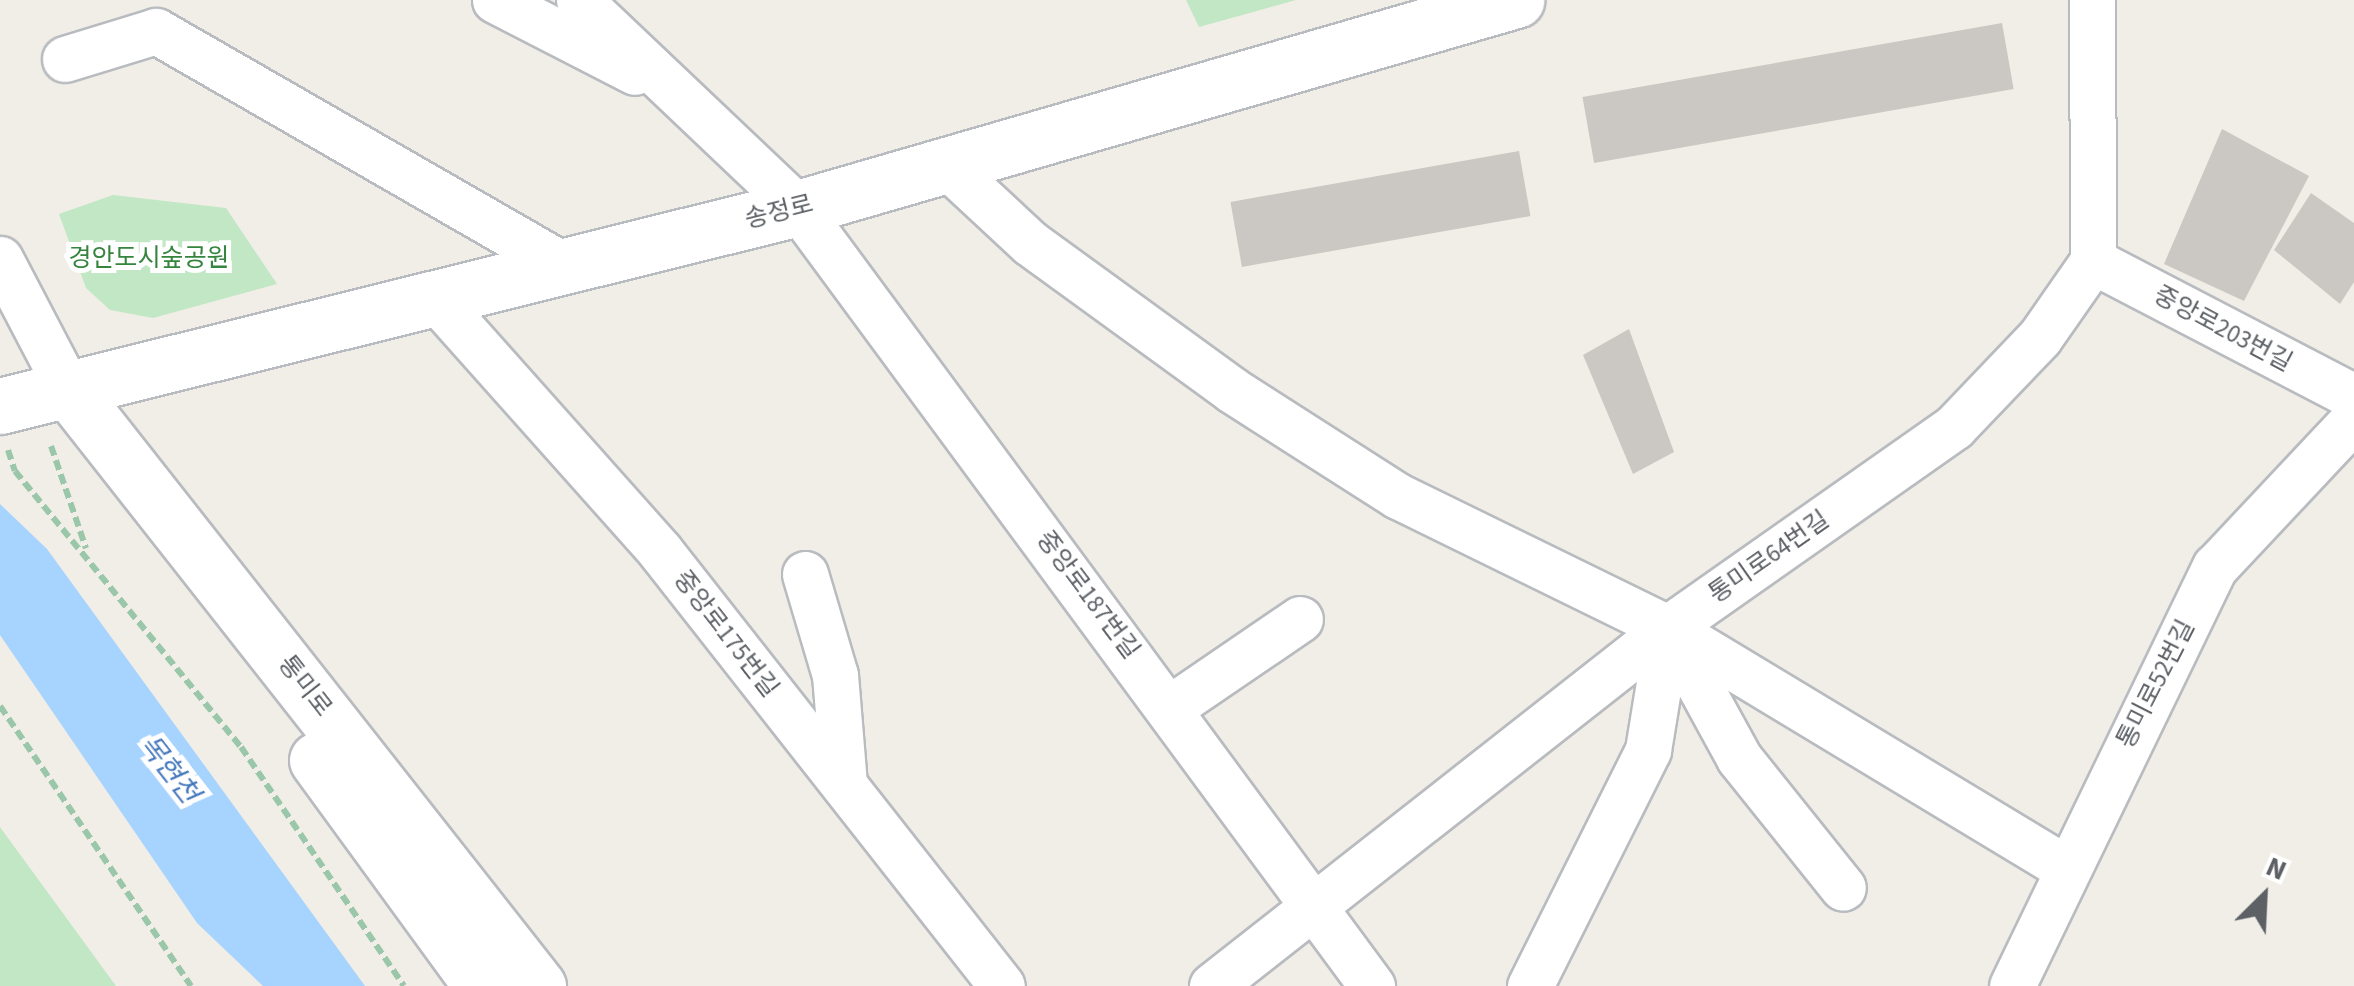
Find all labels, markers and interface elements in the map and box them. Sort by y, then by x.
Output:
street label: 송정로 [742,189,816,235]
park label: 경안도시숲공원 [69,243,229,273]
street label: 중앙로203번길 [2149,280,2297,378]
street label: 통미로64번길 [1703,505,1835,609]
street label: 중앙로187번길 [1030,525,1146,665]
street label: 중앙로175번길 [667,565,785,703]
street label: 통미로52번길 [2111,615,2201,753]
street label: 통미로 [272,650,338,722]
water label: 목현천 [132,728,206,810]
north arrow [2214,846,2314,946]
text: N [2260,847,2293,891]

